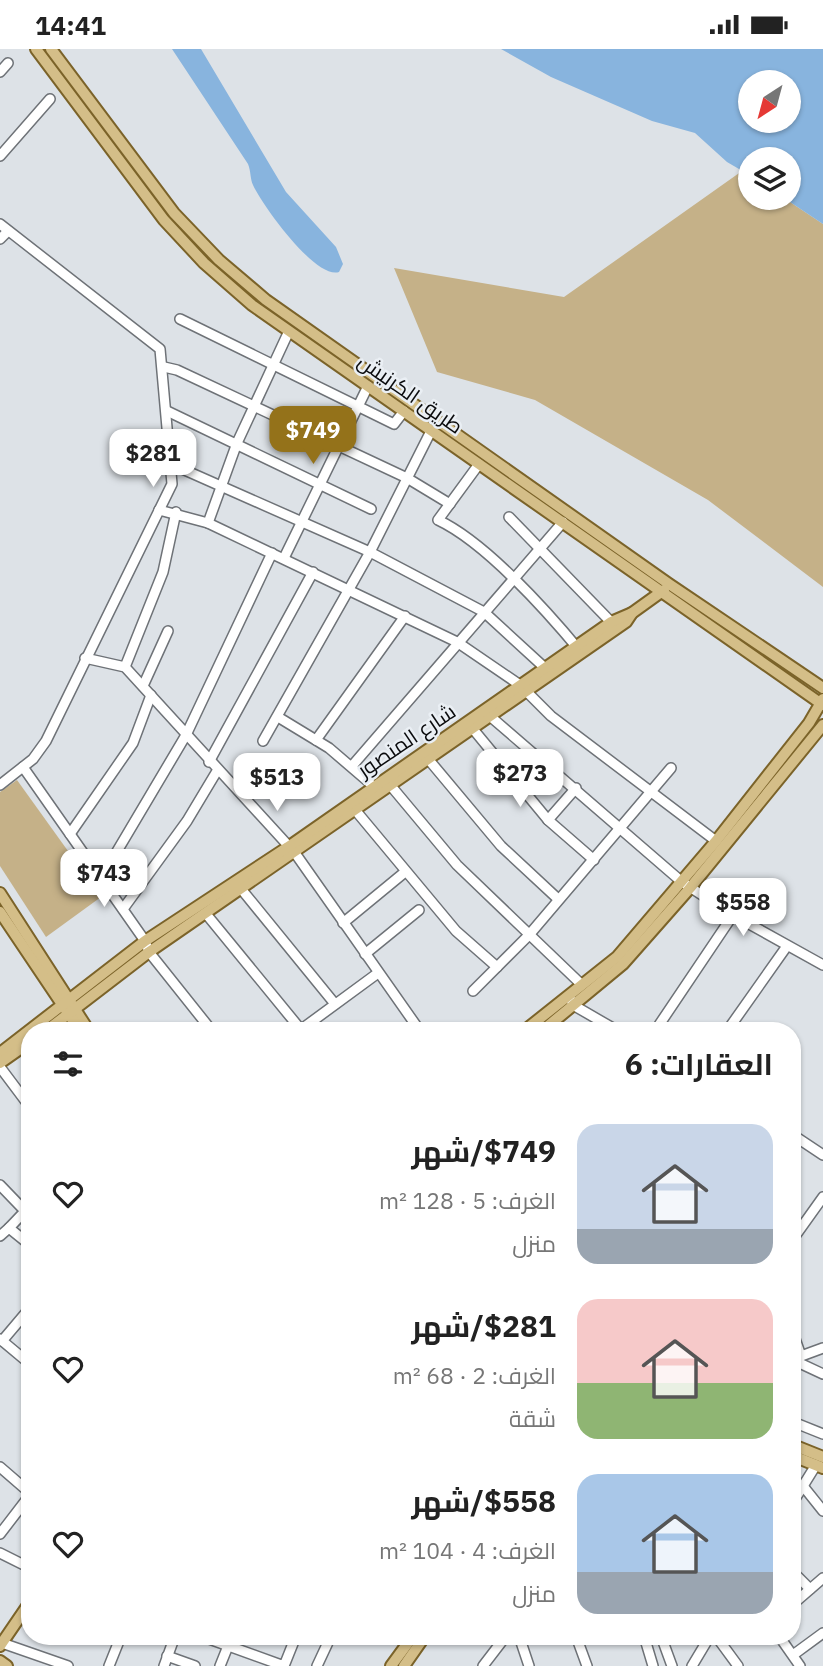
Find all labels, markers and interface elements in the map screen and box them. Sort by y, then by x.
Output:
text: 14:41 [35,8,106,42]
north arrow [738,70,802,133]
map controls [738,70,801,210]
button: layers [738,147,801,210]
street label: طريق الكرنيش [353,346,469,440]
pin: $749 [272,407,354,466]
text: $749 [285,414,341,444]
pin: $281 [112,429,194,489]
text: $281 [125,437,181,467]
street label: شارع المنصور [351,697,461,785]
pin: $273 [479,749,561,809]
pin: $513 [236,753,318,813]
text: $273 [492,757,548,787]
text: $513 [249,761,305,791]
pin: $743 [63,849,145,909]
text: $743 [76,857,132,887]
pin: $558 [702,879,784,938]
text: $558 [715,886,771,916]
text: العقارات: 6 [625,1044,773,1083]
icon: filters [49,1045,87,1083]
text: $749/شهر [411,1131,556,1170]
icon: home [633,1152,717,1236]
icon: heart [49,1175,87,1213]
text: الغرف: 5 · 128 m² [379,1185,556,1215]
text: منزل [512,1228,556,1258]
text: $281/شهر [411,1306,556,1345]
icon: home [633,1327,717,1411]
icon: heart [49,1350,87,1388]
text: الغرف: 2 · 68 m² [393,1360,556,1390]
text: شقة [509,1403,556,1433]
text: $558/شهر [411,1481,556,1520]
icon: home [633,1502,717,1586]
icon: heart [49,1525,87,1563]
text: الغرف: 4 · 104 m² [379,1535,556,1565]
text: منزل [512,1578,556,1608]

